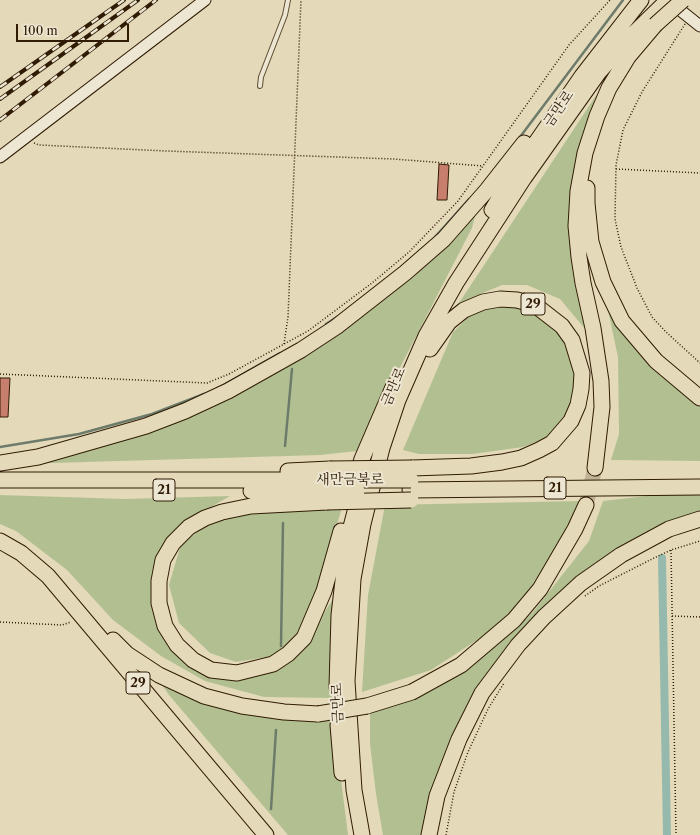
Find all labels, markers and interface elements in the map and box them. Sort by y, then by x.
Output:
scale bar [18,16,131,42]
text: 100 m [23,23,58,38]
street label: 금만로 [540,88,578,130]
road number: 29 [521,293,545,315]
street label: 금만로 [378,365,410,409]
street label: 새만금북로 [316,472,384,488]
road number: 21 [544,477,566,499]
road number: 21 [153,479,175,501]
road number: 29 [126,672,150,694]
street label: 금만로 [329,682,347,724]

